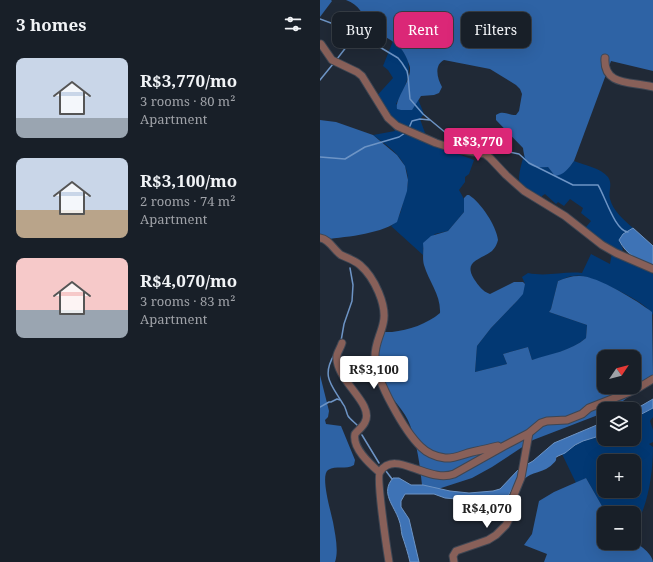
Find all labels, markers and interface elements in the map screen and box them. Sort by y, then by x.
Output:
chip: Buy [332,12,386,48]
chip: Rent [394,12,453,48]
chip: Filters [461,12,531,48]
text: 3 homes [16,13,86,36]
icon: filters [282,13,304,35]
text: R$3,770/mo [140,69,237,92]
icon: home [48,74,96,122]
text: 3 rooms · 80 m² [140,92,235,110]
text: Apartment [140,110,207,128]
pin: R$3,770 [441,128,515,162]
text: R$3,770 [453,132,503,150]
text: R$3,100/mo [140,169,237,192]
icon: home [48,174,96,222]
text: 2 rooms · 74 m² [140,192,235,210]
text: Apartment [140,210,207,228]
text: R$4,070/mo [140,269,237,292]
icon: home [48,274,96,322]
text: 3 rooms · 83 m² [140,292,235,310]
text: Apartment [140,310,207,328]
north arrow [597,350,641,394]
map controls [597,350,641,550]
pin: R$3,100 [337,356,411,390]
text: R$3,100 [349,360,399,378]
button: layers [597,402,641,446]
button: + [597,454,641,498]
pin: R$4,070 [450,495,524,529]
text: R$4,070 [462,499,512,517]
button: − [597,506,641,550]

